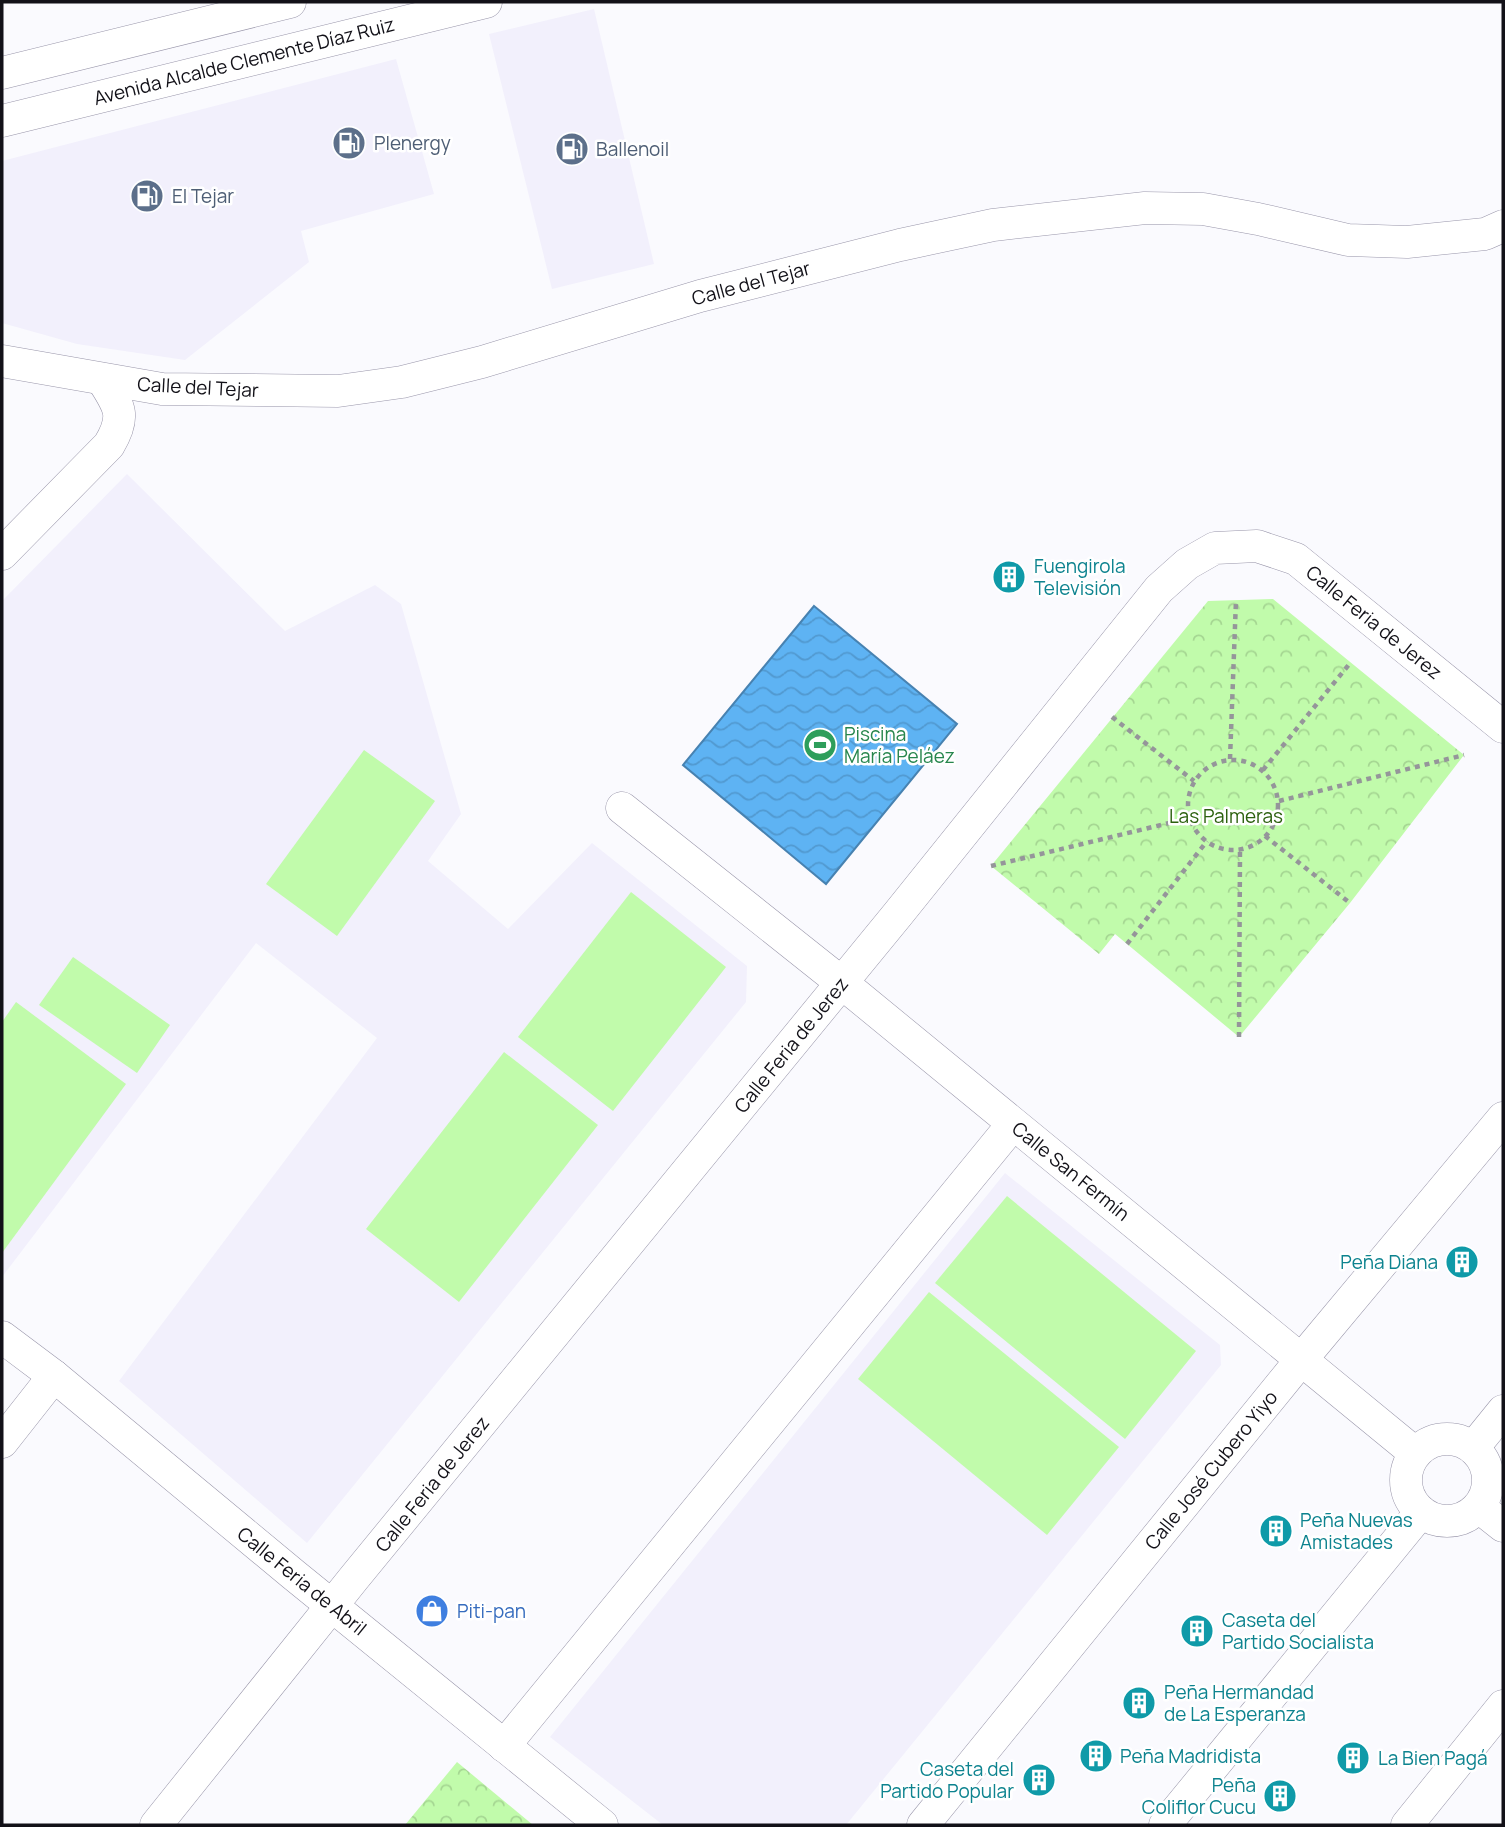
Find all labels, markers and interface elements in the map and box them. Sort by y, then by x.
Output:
street label: Avenida Alcalde Clemente Díaz Ruiz [91,11,397,111]
fuel station icon: Plenergy [330,124,368,162]
place label: Plenergy [374,130,451,156]
fuel station icon: Ballenoil [553,130,591,168]
place label: Ballenoil [596,136,669,162]
fuel station icon: El Tejar [128,177,166,215]
place label: El Tejar [172,183,234,209]
street label: Calle del Tejar [689,255,813,311]
street label: Calle del Tejar [137,371,260,403]
place label: Fuengirola Televisión [1034,553,1126,601]
building icon: Fuengirola Televisión [990,558,1028,596]
street label: Calle Feria de Jerez [1301,559,1447,685]
place label: Piscina María Peláez [844,721,955,769]
sports icon: Piscina María Peláez [801,726,839,764]
park label: Las Palmeras [1169,803,1283,829]
street label: Calle Feria de Jerez [728,972,854,1118]
street label: Calle San Fermín [1007,1115,1135,1227]
building icon: Peña Diana [1443,1243,1481,1281]
place label: Peña Diana [1340,1249,1438,1275]
street label: Calle José Cubero Yiyo [1139,1385,1283,1555]
street label: Calle Feria de Jerez [369,1411,495,1557]
place label: Peña Nuevas Amistades [1300,1507,1413,1555]
building icon: Peña Nuevas Amistades [1257,1512,1295,1550]
street label: Calle Feria de Abril [232,1521,372,1641]
shop icon: Piti-pan [413,1592,451,1630]
place label: Piti-pan [457,1598,526,1624]
place label: Caseta del Partido Socialista [1222,1607,1374,1655]
building icon: Caseta del Partido Socialista [1178,1612,1216,1650]
place label: Peña Hermandad de La Esperanza [1164,1679,1314,1727]
building icon: Peña Hermandad de La Esperanza [1120,1684,1158,1722]
building icon: Peña Madridista [1077,1737,1115,1775]
building icon: La Bien Pagá [1334,1739,1372,1777]
place label: Peña Madridista [1120,1743,1261,1769]
place label: La Bien Pagá [1378,1745,1487,1771]
place label: Caseta del Partido Popular [880,1756,1014,1804]
building icon: Caseta del Partido Popular [1020,1761,1058,1799]
place label: Peña Coliflor Cucu [1142,1772,1256,1820]
building icon: Peña Coliflor Cucu [1261,1777,1299,1815]

